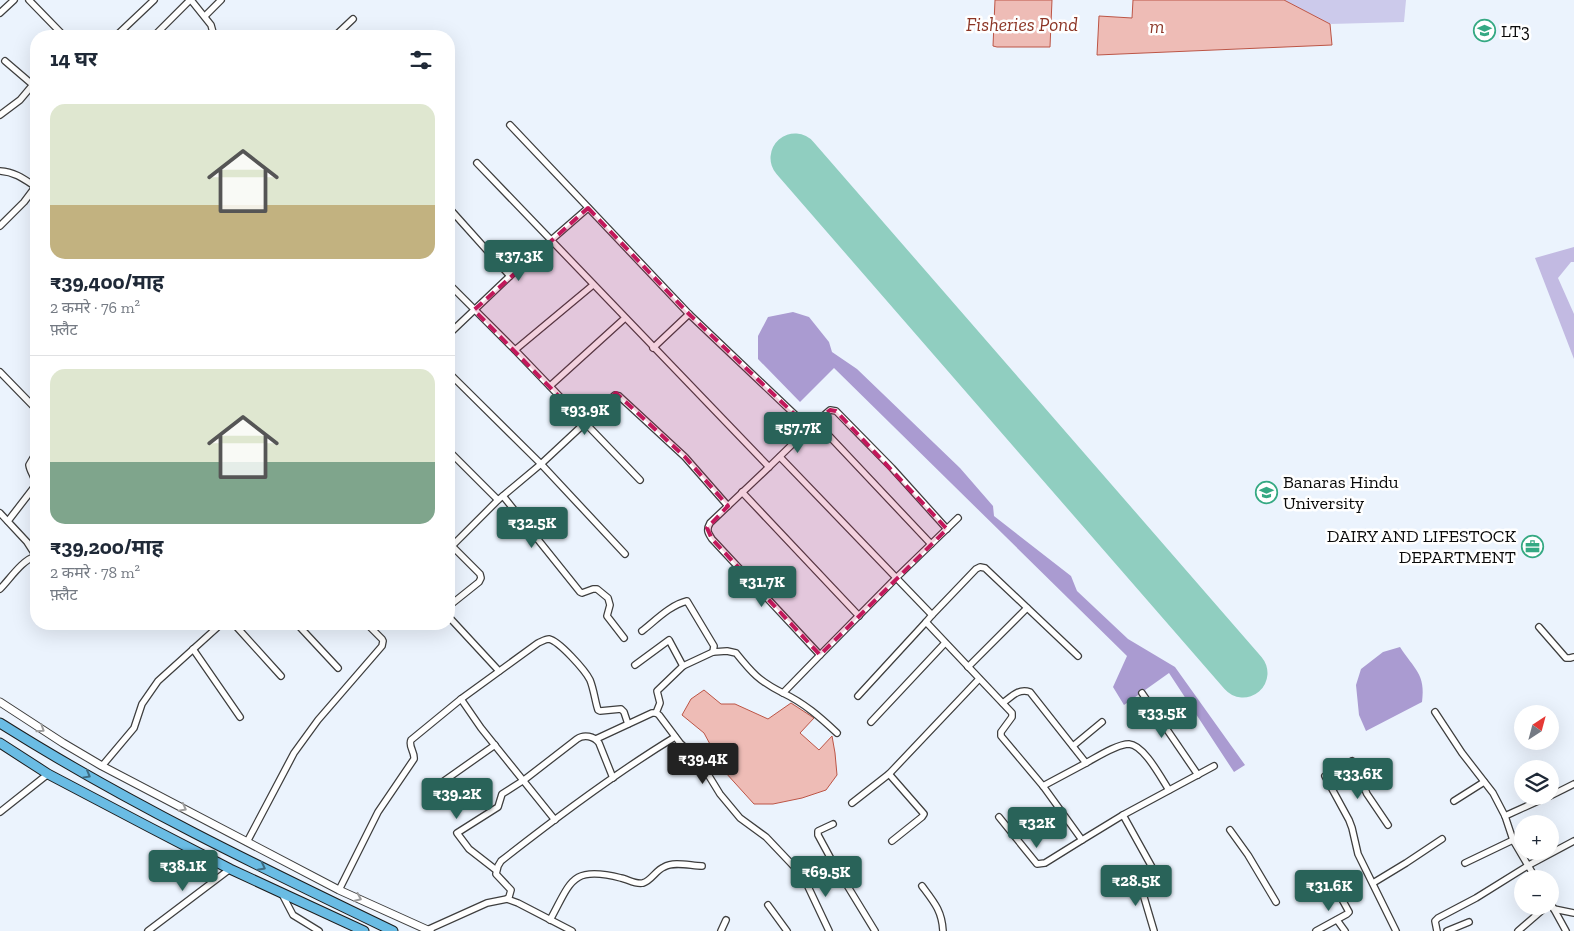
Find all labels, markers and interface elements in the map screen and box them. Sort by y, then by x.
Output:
water label: Fisheries Pond [966,13,1078,36]
water label: m [1150,15,1165,38]
school or university icon: LT3 [1473,19,1497,43]
place label: LT3 [1501,20,1530,42]
text: 14 घर [50,46,97,71]
icon: filters [407,46,435,74]
icon: home [198,136,288,226]
pin: ₹37.3K [478,240,560,282]
text: ₹37.3K [495,246,543,265]
text: ₹39,400/माह [50,269,164,294]
text: 2 कमरे · 76 m² [50,298,140,317]
text: फ़्लैट [50,320,78,339]
pin: ₹93.9K [544,394,626,436]
text: ₹93.9K [561,400,609,419]
icon: home [198,402,288,492]
pin: ₹57.7K [757,412,839,454]
text: ₹57.7K [775,418,821,437]
place label: Banaras Hindu University [1283,471,1399,514]
school or university icon: Banaras Hindu University [1255,480,1279,504]
pin: ₹32.5K [491,506,573,549]
text: ₹32.5K [508,513,556,532]
place label: DAIRY AND LIFESTOCK DEPARTMENT [1327,525,1516,568]
text: ₹39,200/माह [50,534,163,559]
office icon: DAIRY AND LIFESTOCK DEPARTMENT [1520,534,1544,558]
text: 2 कमरे · 78 m² [50,563,140,582]
pin: ₹31.7K [721,566,803,608]
text: ₹31.7K [739,572,785,591]
text: फ़्लैट [50,585,78,604]
pin: ₹33.5K [1121,696,1203,739]
text: ₹33.5K [1138,703,1186,722]
north arrow [1514,705,1559,750]
map controls [1514,705,1559,915]
one-way arrow [35,723,44,732]
pin: ₹39.4K [662,742,744,785]
text: ₹39.4K [678,749,728,768]
pin: ₹33.6K [1317,758,1399,800]
button: layers [1514,760,1559,805]
text: ₹33.6K [1334,764,1382,783]
one-way arrow [82,768,91,778]
pin: ₹39.2K [416,778,498,820]
text: ₹39.2K [433,784,481,803]
one-way arrow [177,802,186,812]
pin: ₹32K [1007,806,1067,849]
text: ₹32K [1019,813,1055,832]
button: + [1514,815,1559,860]
pin: ₹38.1K [142,850,224,892]
text: ₹38.1K [160,856,206,875]
pin: ₹69.5K [785,856,867,898]
one-way arrow [257,861,266,871]
text: ₹69.5K [802,862,850,881]
pin: ₹28.5K [1095,864,1177,907]
pin: ₹31.6K [1288,870,1370,912]
button: − [1514,870,1559,915]
text: ₹28.5K [1112,871,1160,890]
text: ₹31.6K [1306,876,1352,895]
one-way arrow [353,892,362,903]

